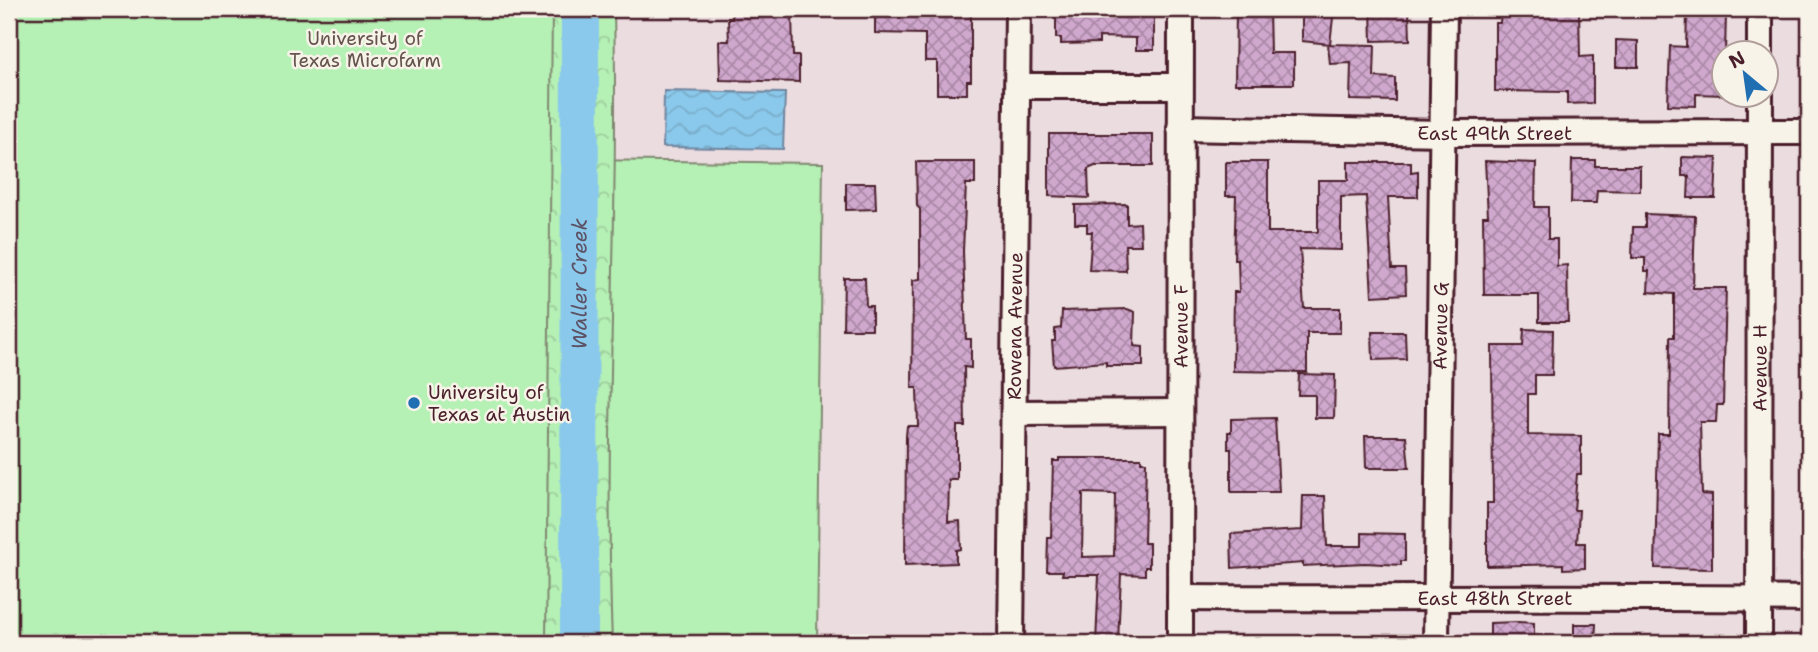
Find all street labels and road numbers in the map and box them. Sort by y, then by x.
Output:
street label: East 49th Street [1417,120,1572,146]
street label: Rowena Avenue [1001,252,1028,400]
street label: Avenue G [1427,282,1453,370]
street label: Avenue F [1168,284,1193,368]
street label: Avenue H [1747,324,1772,412]
street label: East 48th Street [1417,585,1573,610]

